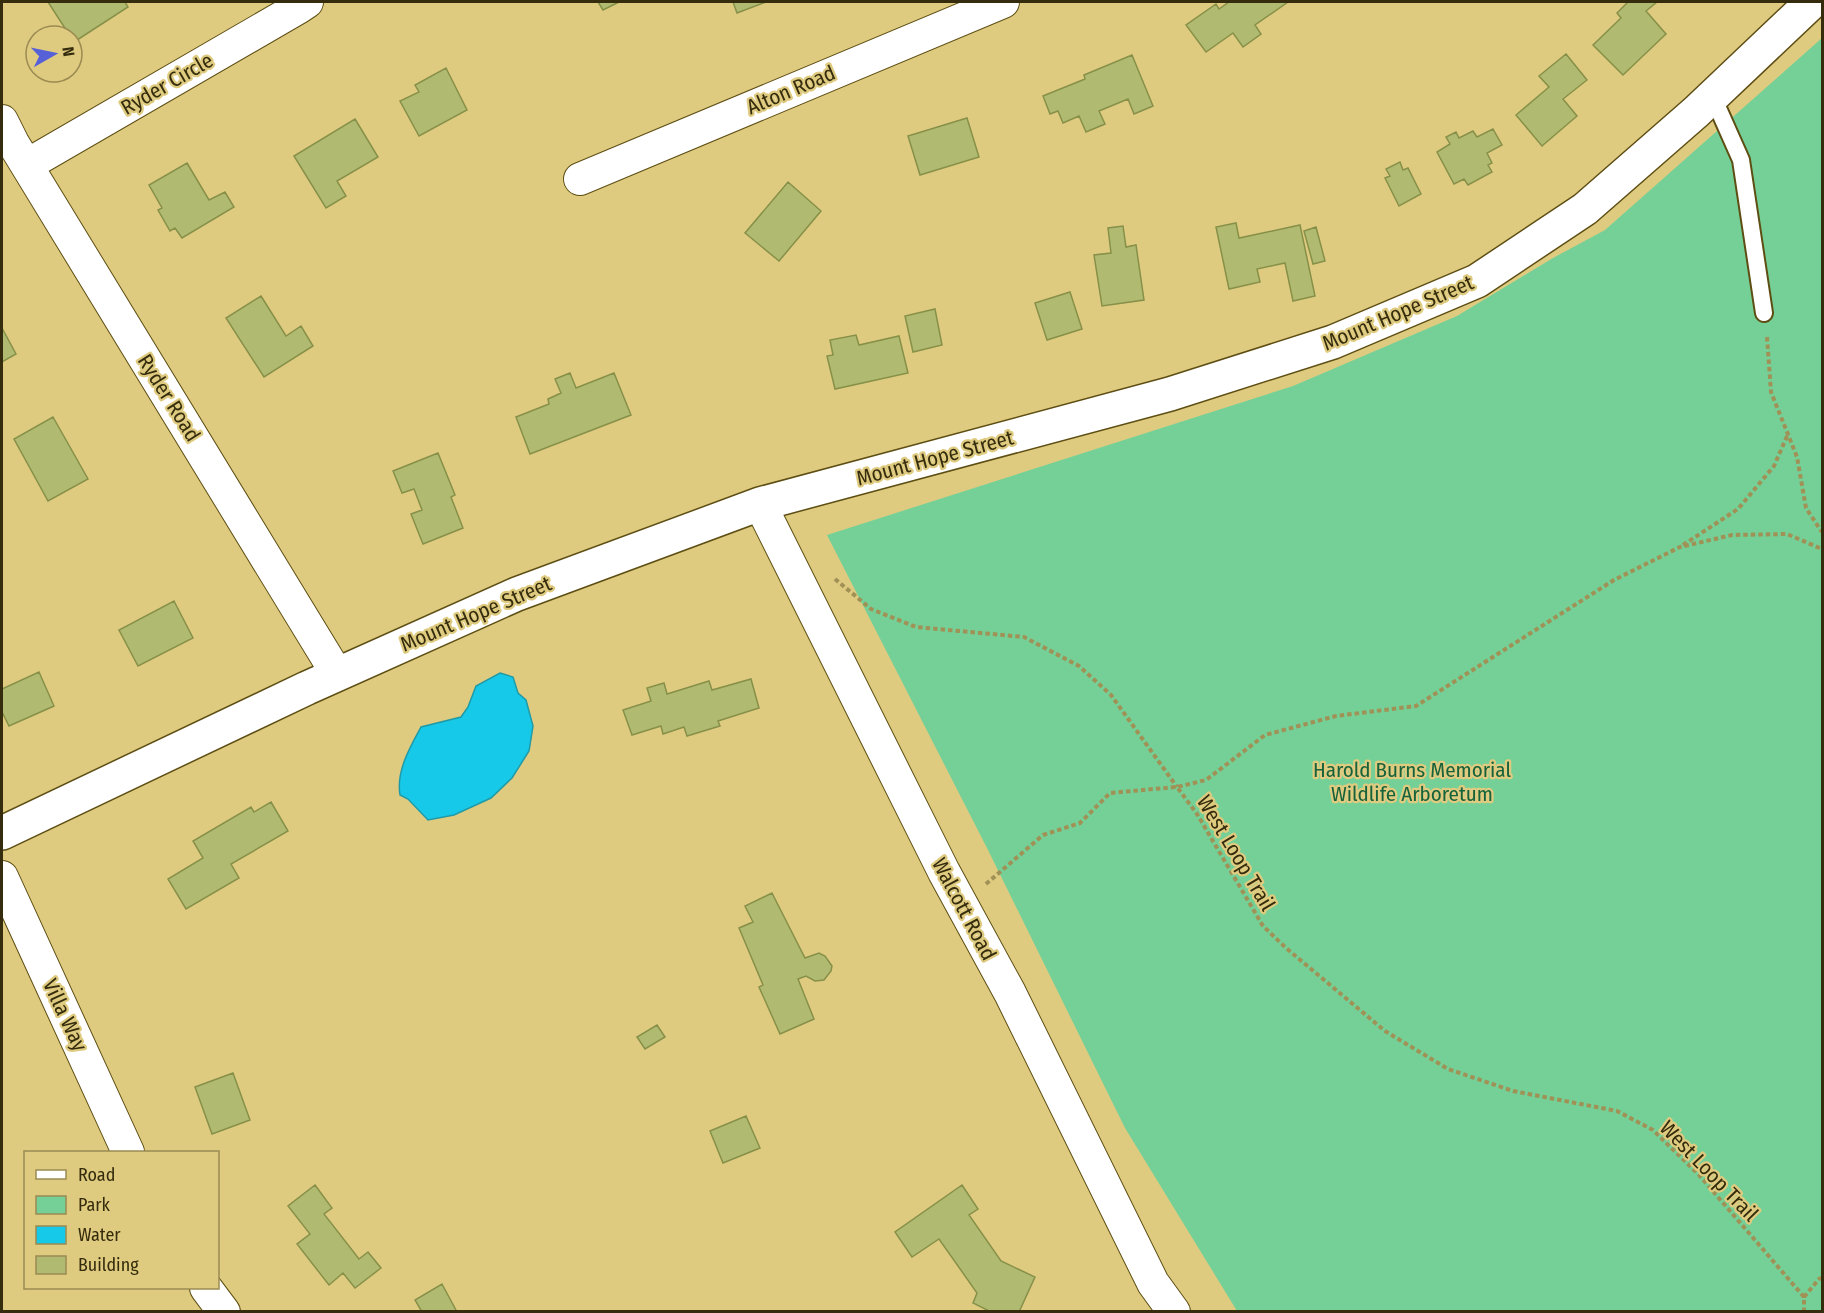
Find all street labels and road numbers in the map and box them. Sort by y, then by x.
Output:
street label: Ryder Circle [116,47,218,121]
street label: Alton Road [743,60,839,120]
street label: Mount Hope Street [1318,269,1478,357]
street label: Ryder Road [132,349,206,447]
street label: Mount Hope Street [854,424,1017,491]
street label: Mount Hope Street [396,570,556,658]
street label: West Loop Trail [1191,790,1281,916]
street label: Walcott Road [926,853,1002,965]
street label: Villa Way [37,975,93,1056]
street label: West Loop Trail [1654,1115,1764,1227]

